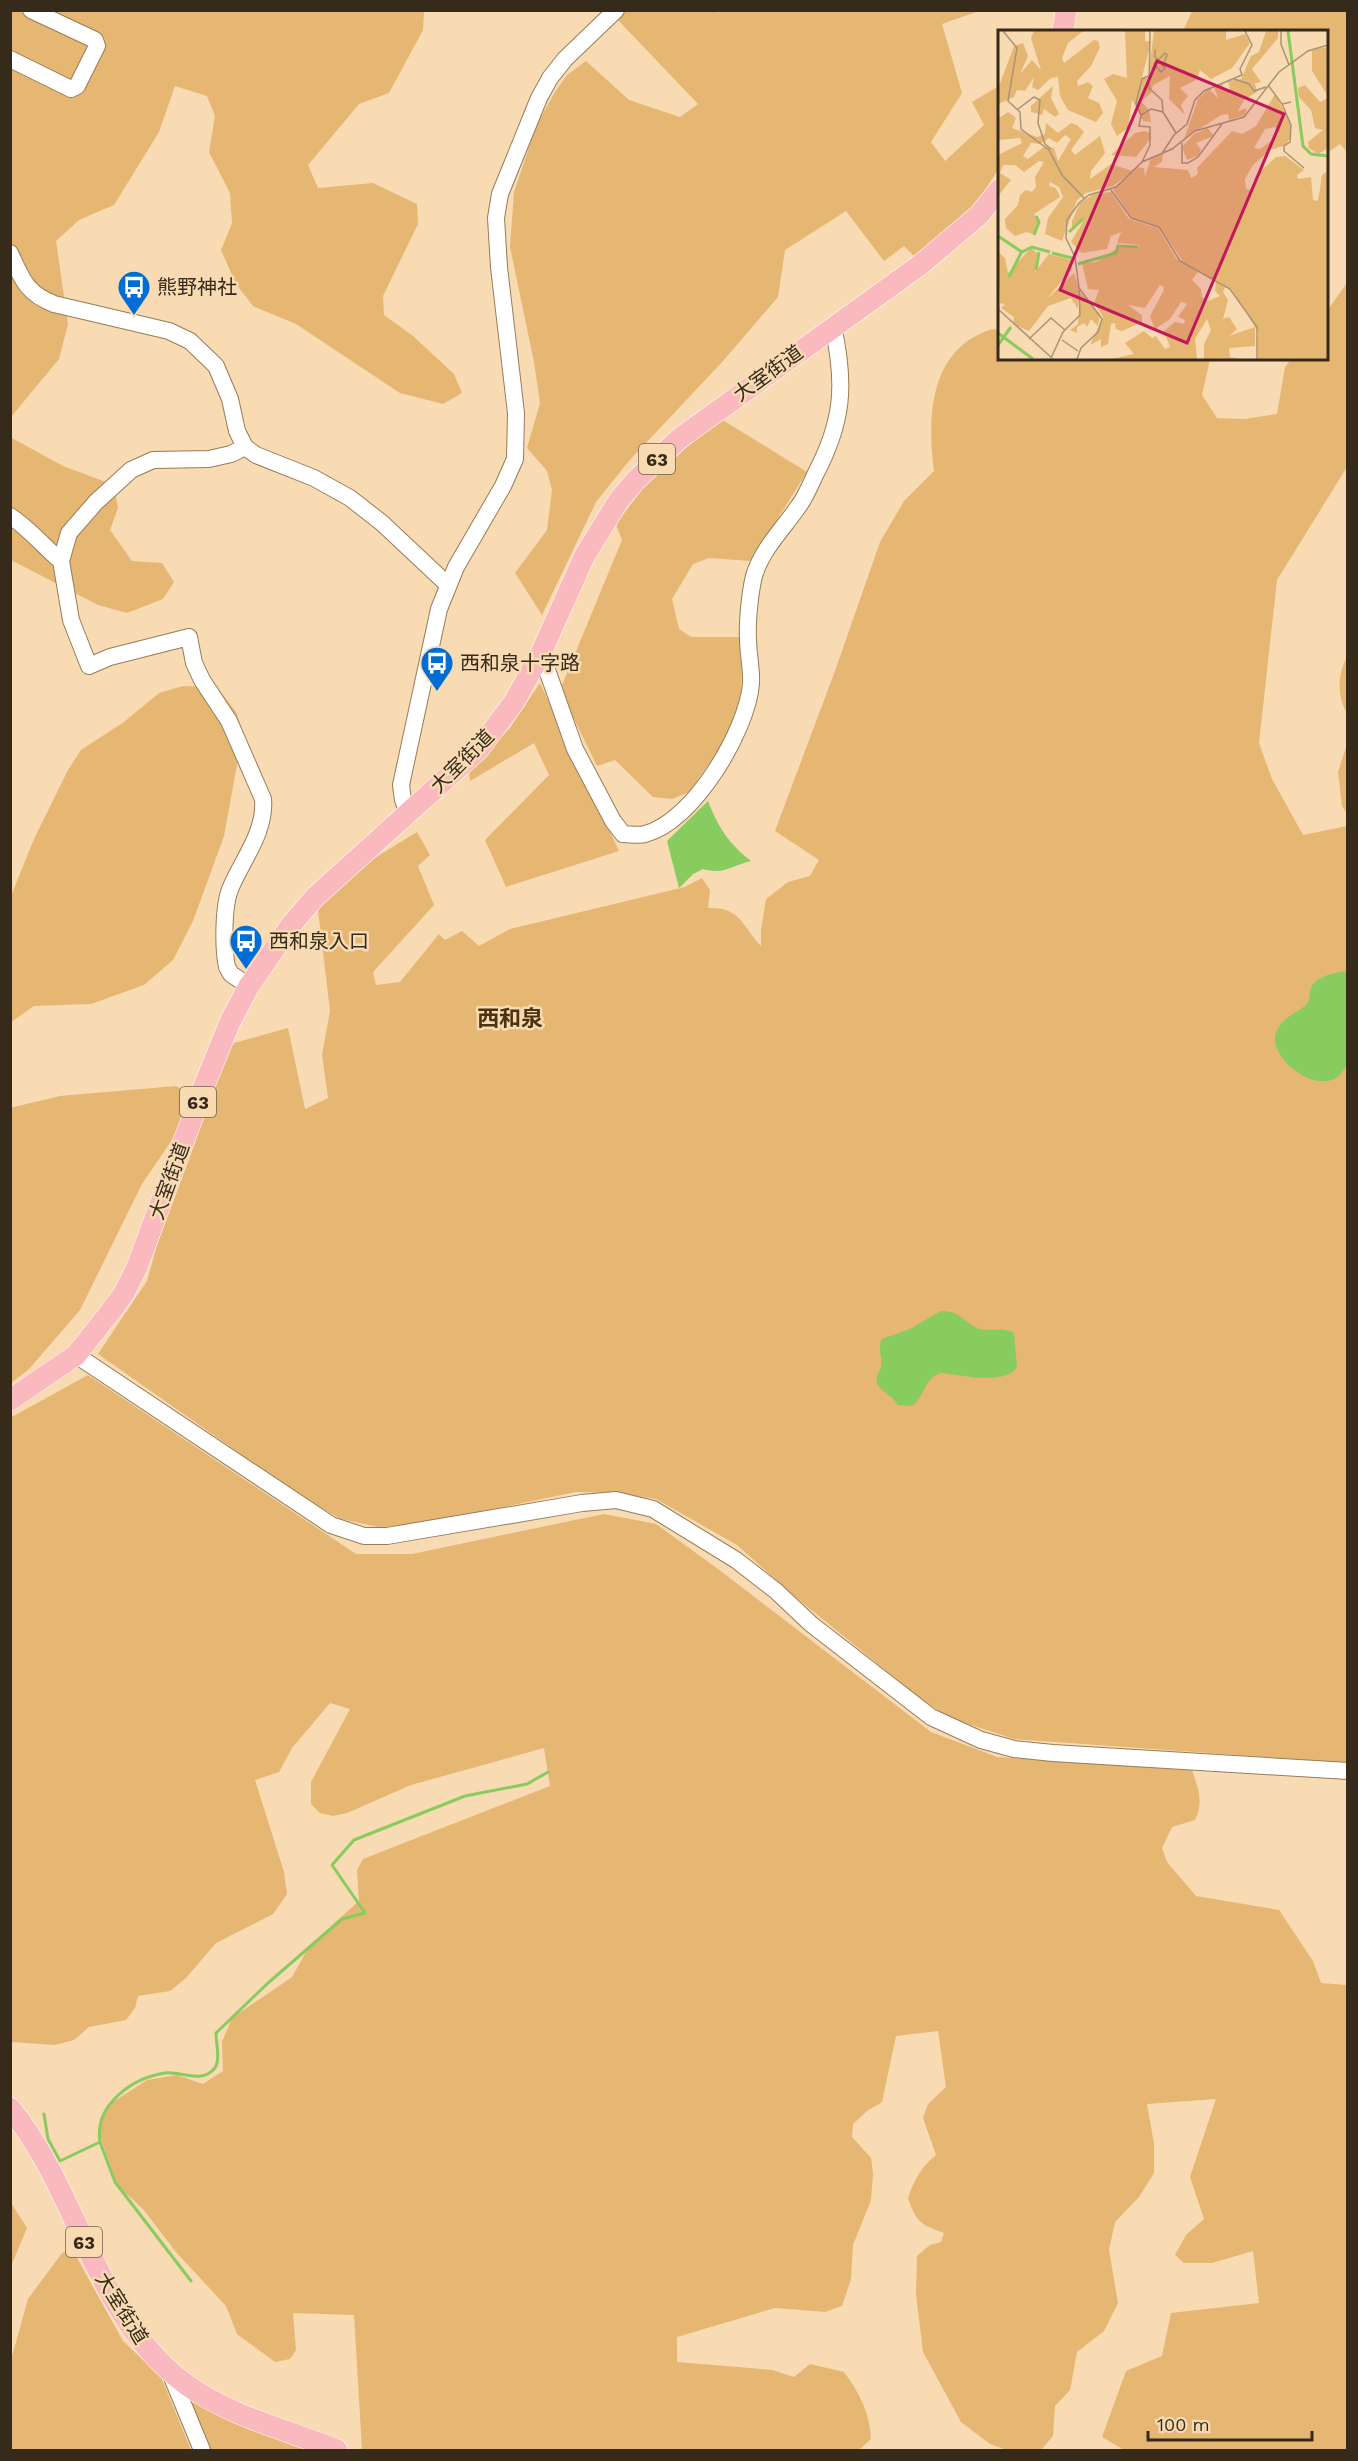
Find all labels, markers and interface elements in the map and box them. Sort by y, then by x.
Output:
inset map [998,30,1328,360]
bus stop icon: 熊野神社 [116,269,152,316]
place label: 熊野神社 [157,275,237,299]
street label: 大室街道 [729,340,807,406]
road number: 63 [639,444,675,474]
bus stop icon: 西和泉十字路 [419,645,455,692]
place label: 西和泉十字路 [460,651,580,675]
street label: 大室街道 [425,724,499,798]
bus stop icon: 西和泉入口 [228,923,264,970]
place label: 西和泉入口 [269,929,369,953]
district label: 西和泉 [477,1006,543,1031]
road number: 63 [180,1087,216,1117]
street label: 大室街道 [144,1139,194,1223]
road number: 63 [66,2227,102,2257]
street label: 大室街道 [91,2268,153,2348]
scale bar [1148,2404,1312,2442]
text: 100 m [1157,2414,1210,2435]

